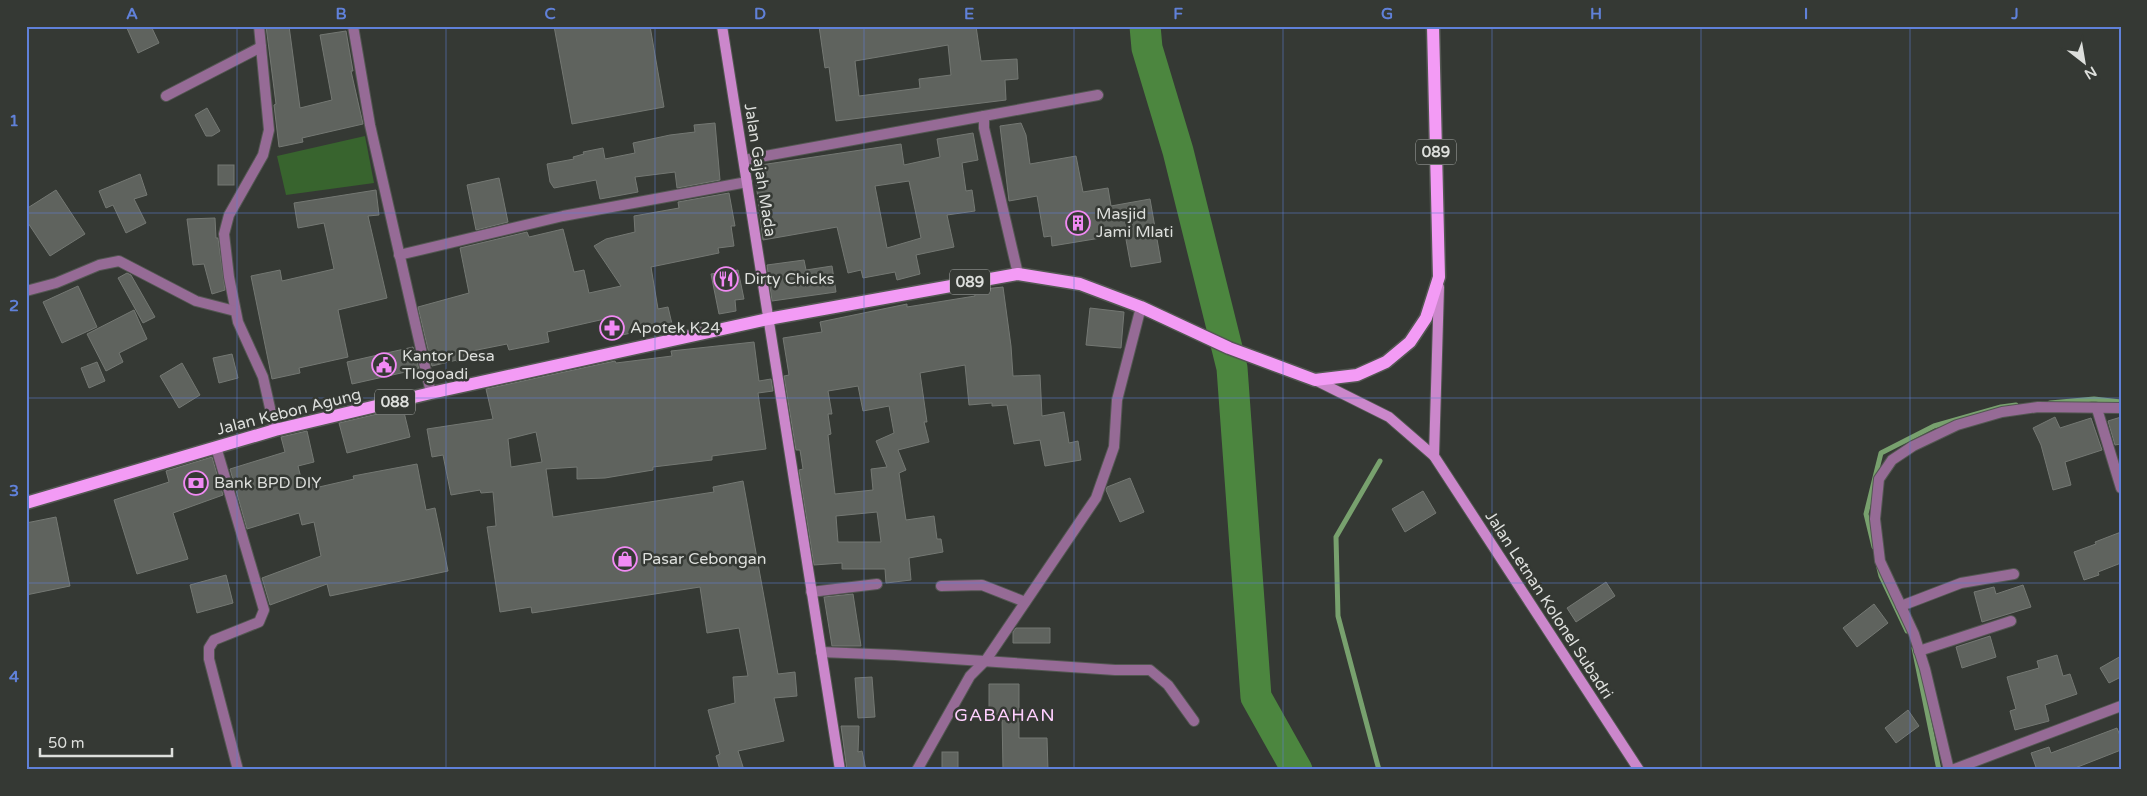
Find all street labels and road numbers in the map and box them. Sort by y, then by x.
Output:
street label: Jalan Gajah Mada [740,102,780,238]
road number: 089 [1416,140,1456,164]
road number: 089 [950,270,990,294]
street label: Jalan Kebon Agung [215,384,363,440]
road number: 088 [375,390,415,414]
street label: Jalan Letnan Kolonel Subadri [1481,507,1617,703]

